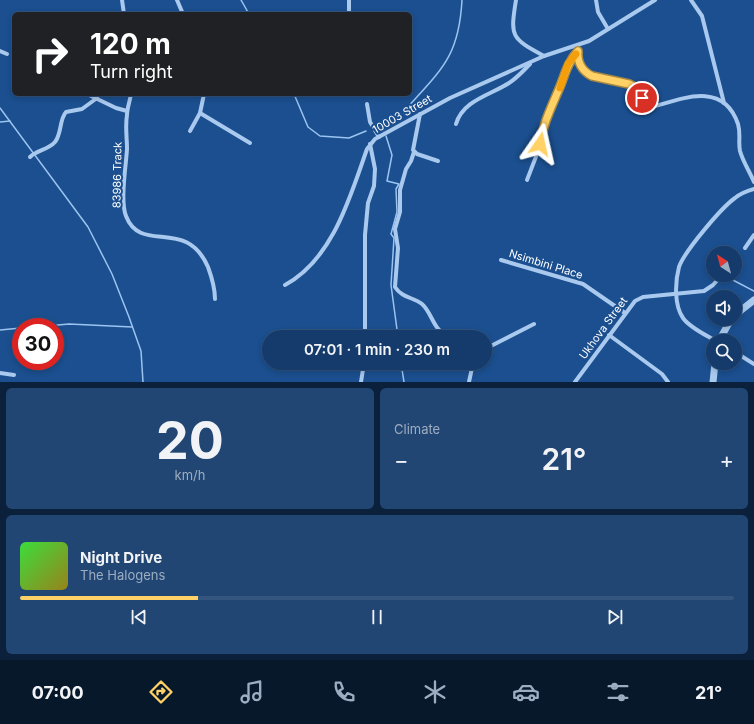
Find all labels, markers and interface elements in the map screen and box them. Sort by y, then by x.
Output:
text: 120 m [90,27,171,61]
icon: right [24,28,76,80]
text: Turn right [90,61,173,82]
pin [625,81,659,115]
icon: arrive [631,87,653,109]
street label: 10003 Street [370,91,435,137]
position arrow [519,123,561,165]
street label: 83986 Track [109,142,125,208]
street label: Nsimbini Place [507,246,585,282]
north arrow [706,246,742,282]
map controls [706,246,742,370]
button: sound [706,290,742,326]
street label: Ukhova Street [576,294,631,362]
speed limit sign: 30 [12,318,64,370]
button: search [706,334,742,370]
text: 07:01 · 1 min · 230 m [304,340,450,359]
text: 20 [156,409,224,472]
text: Climate [394,421,440,437]
text: 21° [541,441,587,477]
text: − [394,447,409,473]
text: + [719,447,734,473]
text: km/h [175,467,205,483]
text: Night Drive [80,548,162,567]
text: The Halogens [80,567,165,583]
icon: previous [128,606,150,628]
icon: pause [366,606,388,628]
icon: next [604,606,626,628]
icon: directions [147,678,175,706]
icon: music [238,678,266,706]
icon: phone [330,678,358,706]
icon: climate [421,678,449,706]
icon: car [512,678,540,706]
icon: filters [604,678,632,706]
text: 07:00 [32,682,84,703]
text: 21° [695,682,722,703]

